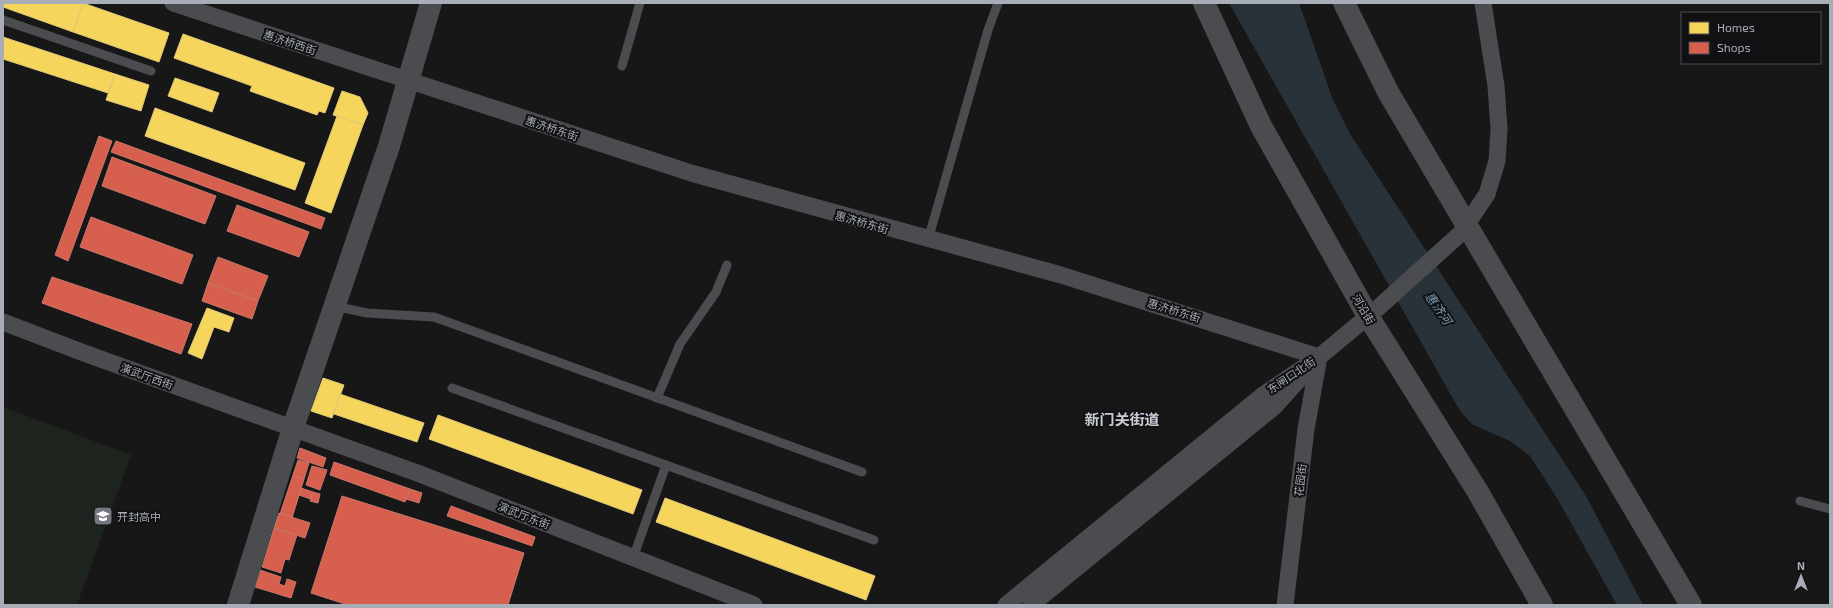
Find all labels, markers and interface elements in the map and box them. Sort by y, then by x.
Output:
legend [1681,12,1821,64]
text: Homes [1717,20,1755,34]
street label: 惠济桥西街 [262,27,318,57]
text: Shops [1717,40,1751,54]
street label: 惠济桥东街 [524,113,580,143]
street label: 惠济桥东街 [834,208,890,236]
water label: 惠济河 [1423,289,1456,328]
street label: 河沿街 [1350,291,1378,327]
street label: 惠济桥东街 [1146,296,1202,324]
street label: 东闸口北街 [1265,354,1317,396]
street label: 演武厅西街 [119,360,175,392]
district label: 新门关街道 [1084,410,1160,428]
street label: 花园街 [1292,463,1308,497]
street label: 演武厅东街 [496,499,552,531]
school or university icon: 开封高中 [92,505,114,527]
place label: 开封高中 [117,510,161,523]
north arrow [1781,556,1821,596]
text: N [1797,559,1805,572]

